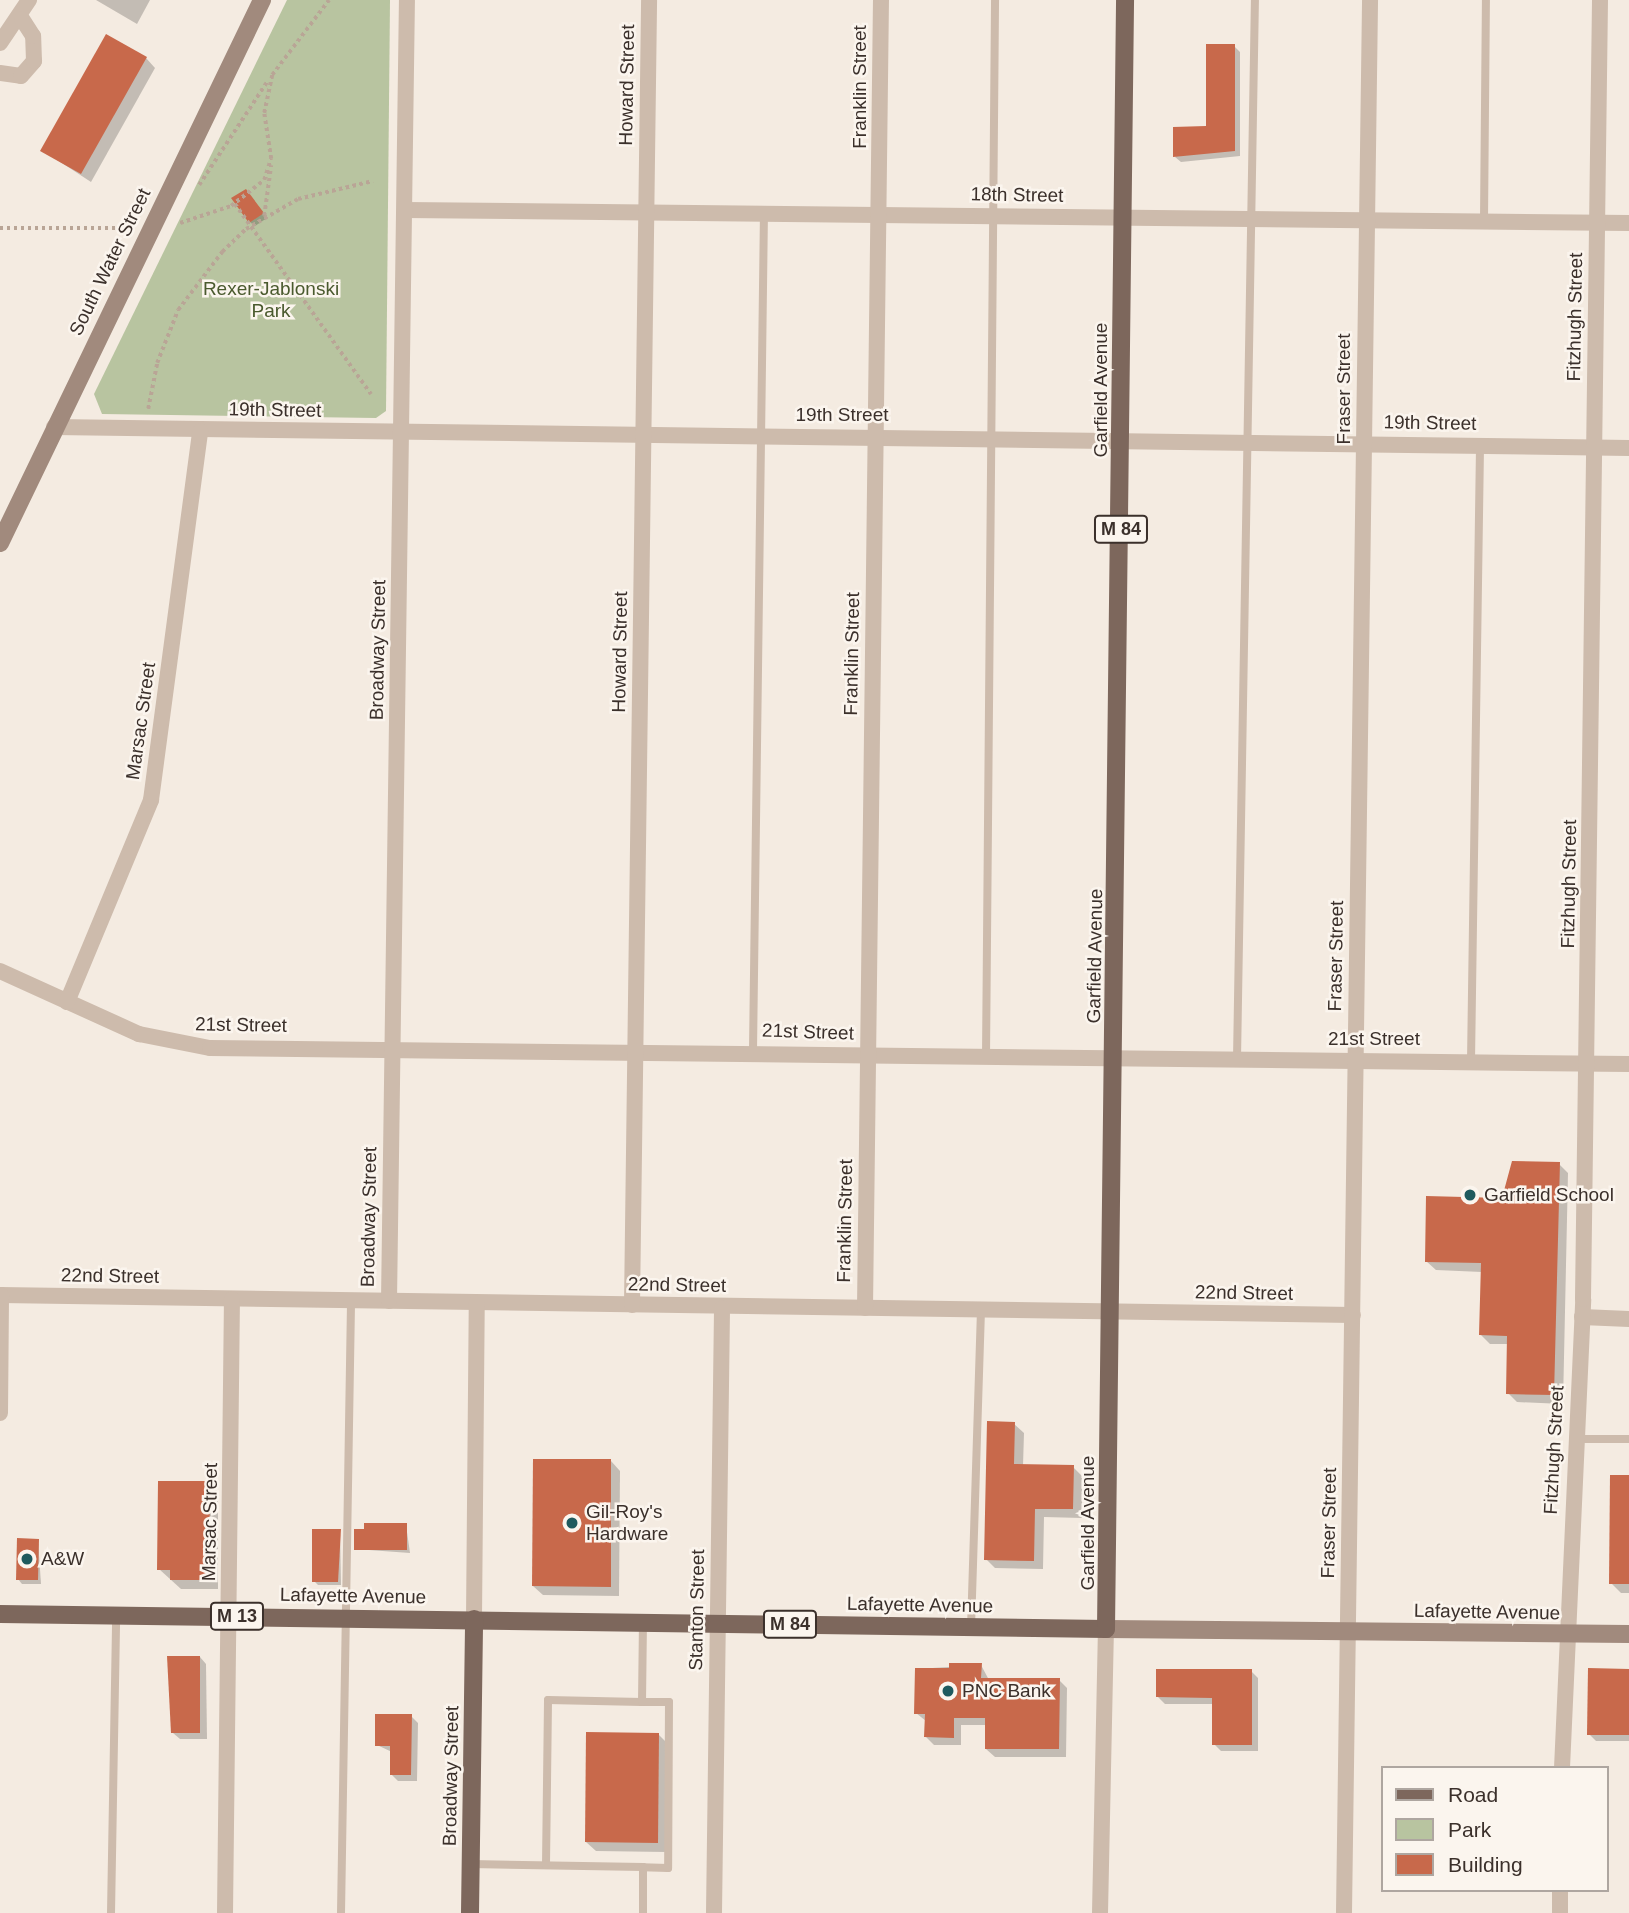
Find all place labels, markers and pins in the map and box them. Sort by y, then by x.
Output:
place label: Garfield School [1484,1184,1614,1206]
marker: Garfield School [1462,1187,1478,1203]
place label: Gil-Roy's Hardware [586,1501,668,1545]
marker: Gil-Roy's Hardware [564,1515,580,1531]
place label: A&W [41,1548,84,1570]
marker: A&W [19,1551,35,1567]
place label: PNC Bank [962,1680,1051,1702]
marker: PNC Bank [940,1683,956,1699]

